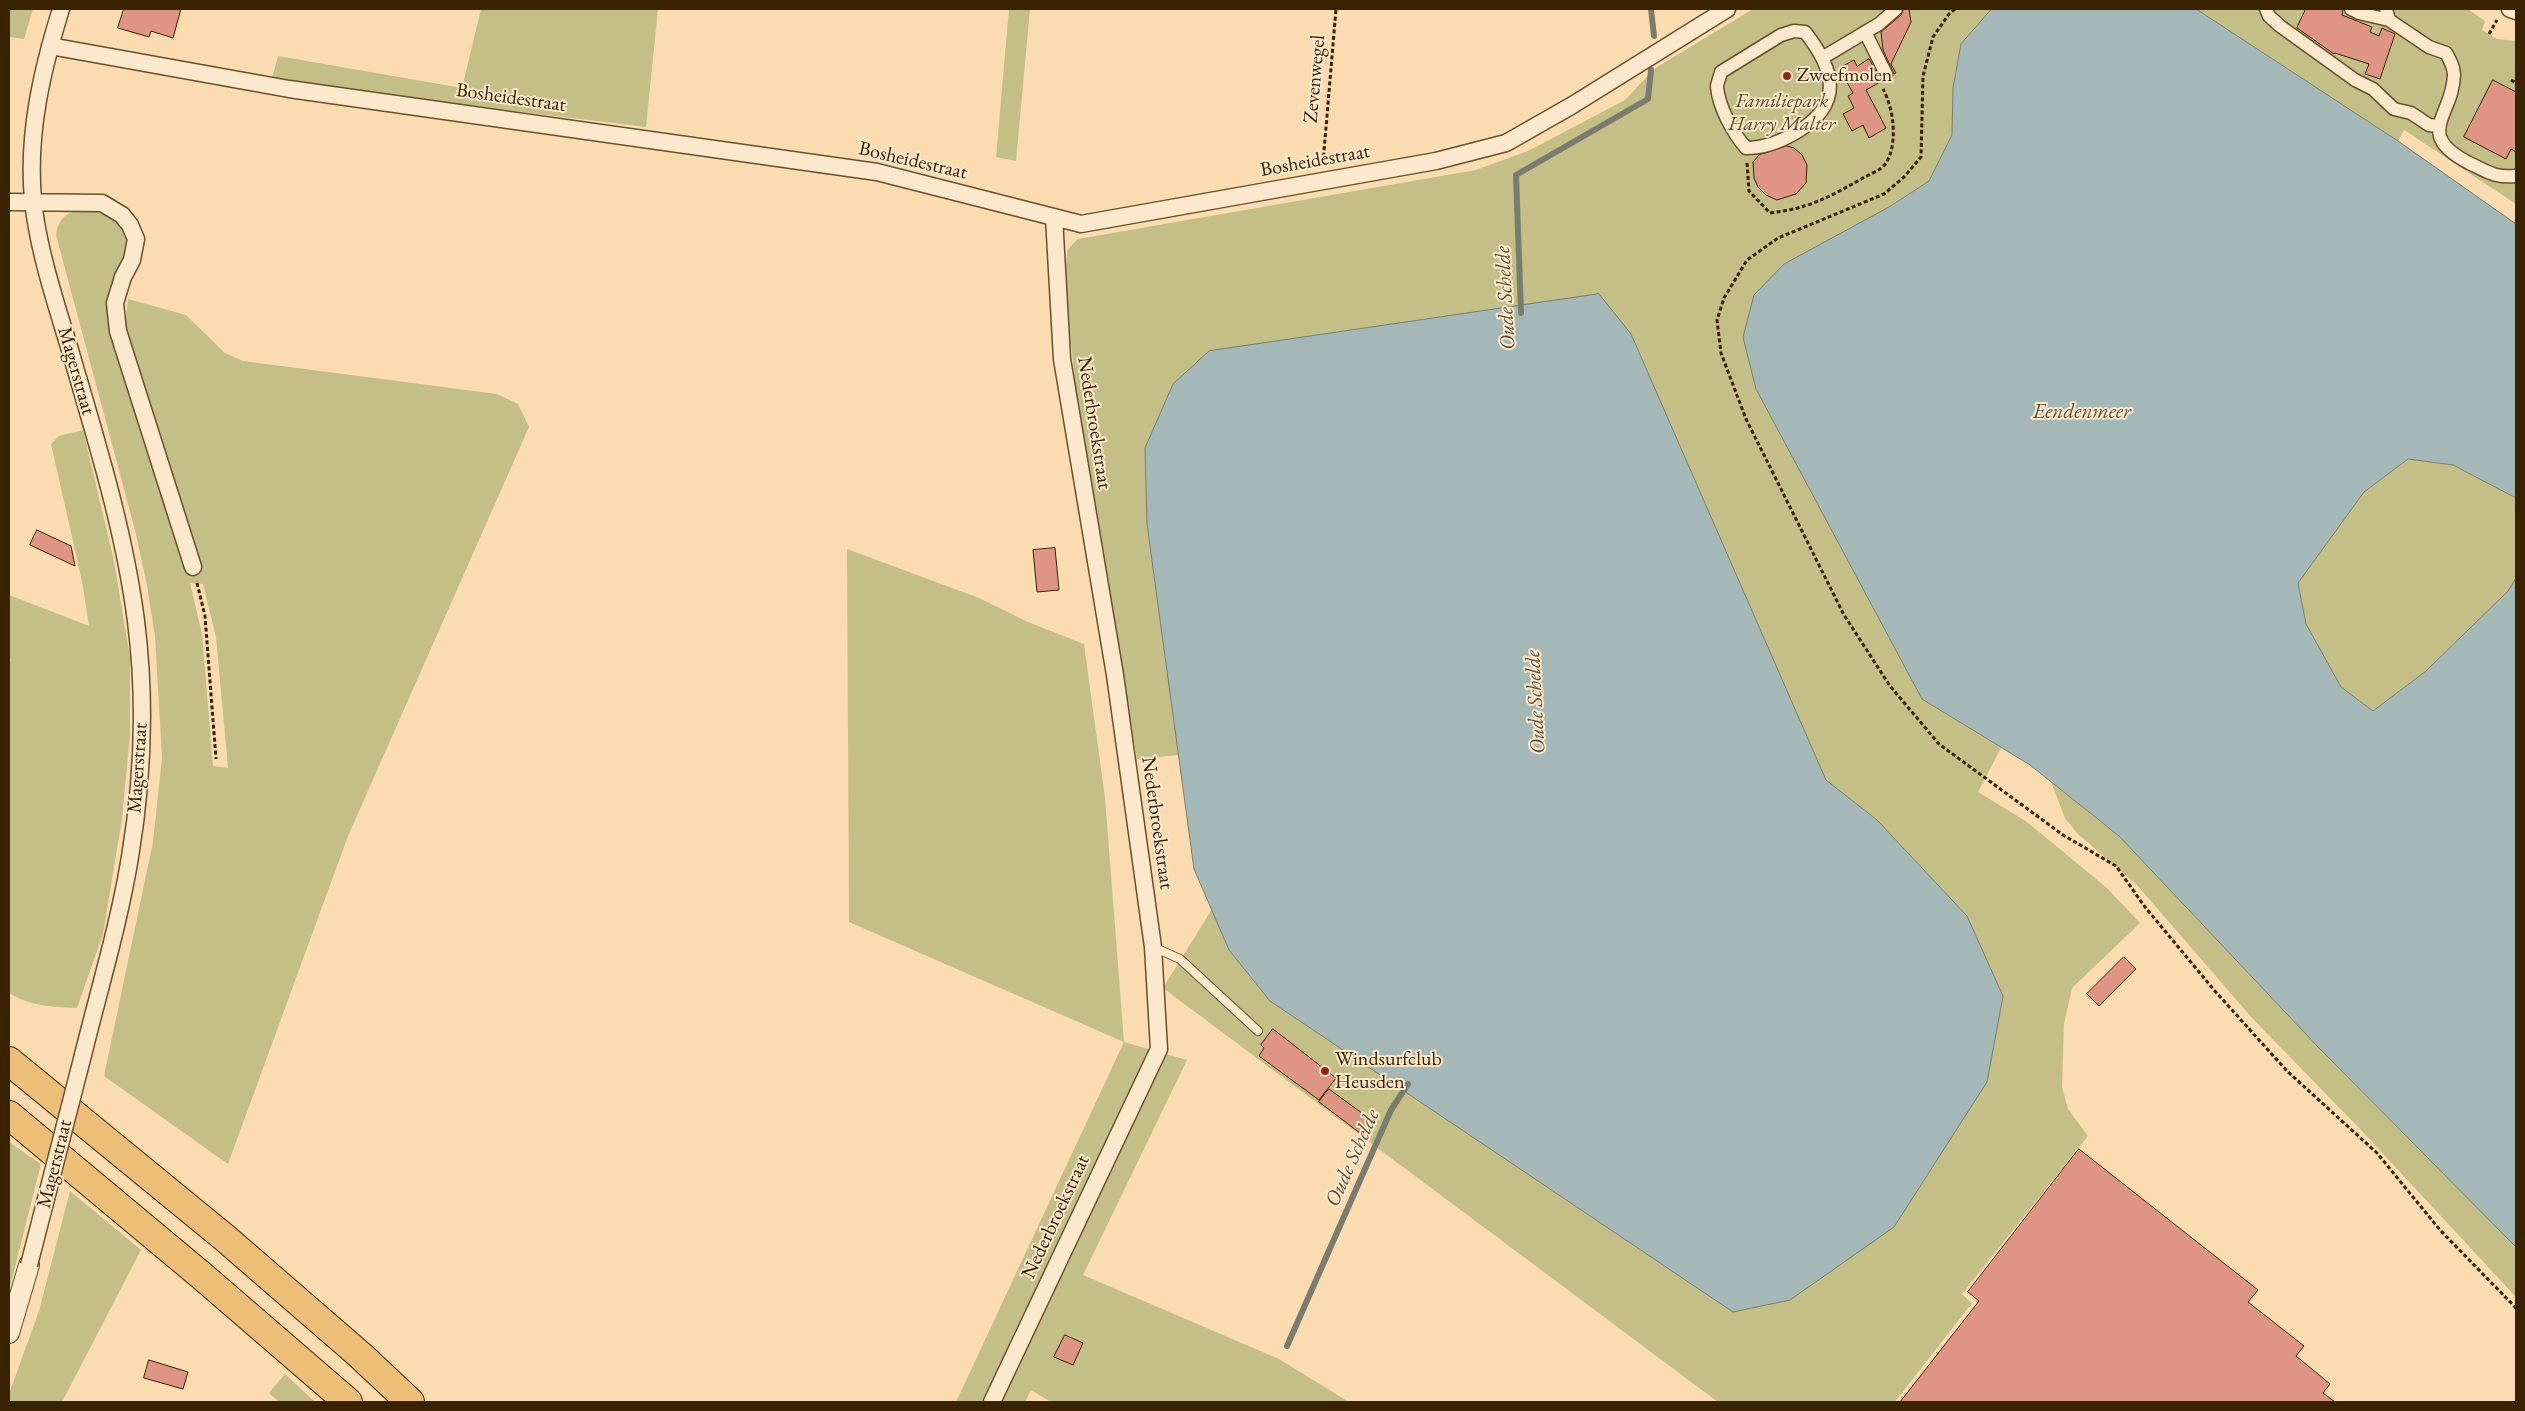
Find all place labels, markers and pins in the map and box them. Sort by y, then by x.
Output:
place label: Zweefmolen [1797,64,1892,88]
marker: Zweefmolen [1781,70,1793,82]
place label: Windsurfclub Heusden [1335,1048,1442,1095]
marker: Windsurfclub Heusden [1319,1065,1331,1077]

